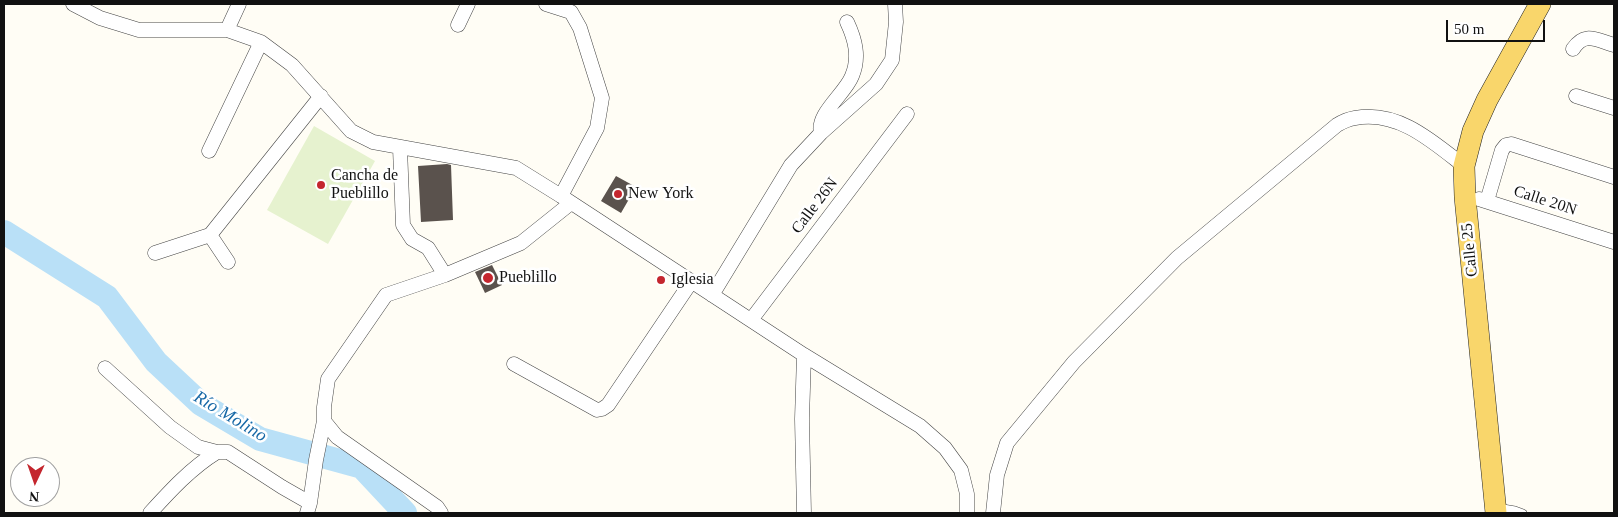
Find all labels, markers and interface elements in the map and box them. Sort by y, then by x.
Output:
scale bar [1448,10,1547,42]
text: 50 m [1454,21,1484,37]
place label: Cancha de Pueblillo [331,166,398,204]
street label: Calle 26N [788,174,842,238]
marker: Cancha de Pueblillo [315,179,327,191]
street label: Calle 20N [1511,182,1579,220]
place label: New York [628,184,693,204]
marker: New York [612,188,624,200]
street label: Calle 25 [1458,222,1482,278]
place label: Pueblillo [499,268,557,288]
place label: Iglesia [671,270,714,290]
marker: Pueblillo [481,271,495,285]
marker: Iglesia [655,274,667,286]
water label: Río Molino [190,387,270,447]
north arrow [10,457,60,507]
text: N [29,489,40,504]

